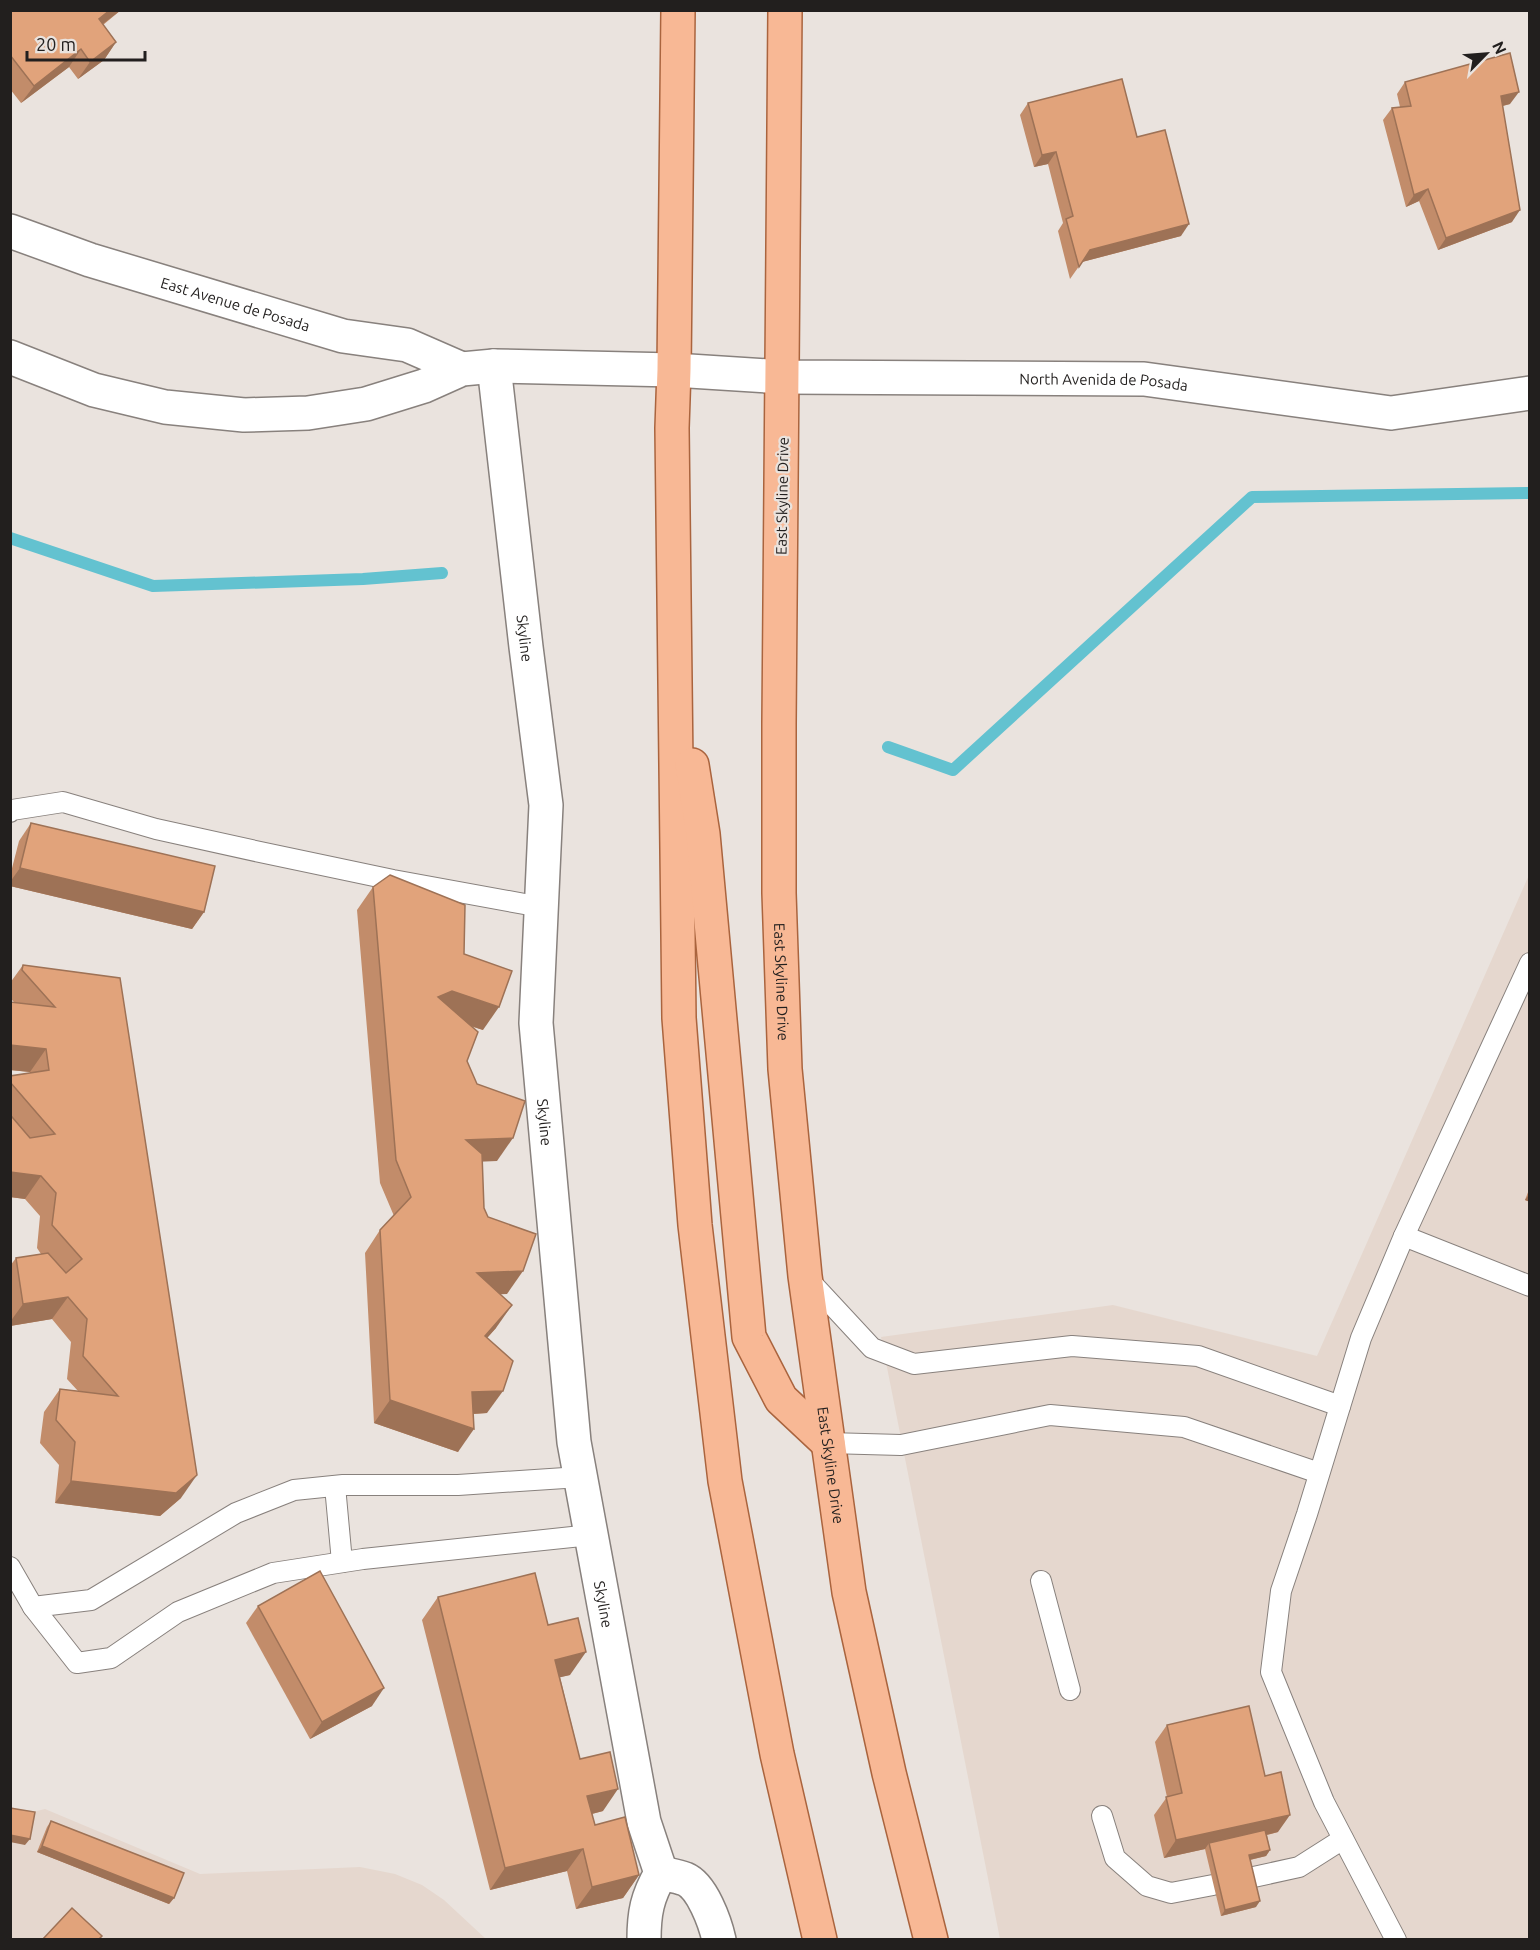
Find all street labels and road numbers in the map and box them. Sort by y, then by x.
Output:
street label: East Avenue de Posada [159,273,312,334]
street label: North Avenida de Posada [1019,370,1189,393]
street label: East Skyline Drive [772,437,792,555]
street label: Skyline [514,614,536,663]
street label: East Skyline Drive [772,923,793,1041]
street label: Skyline [534,1098,556,1147]
street label: East Skyline Drive [815,1405,848,1525]
street label: Skyline [591,1580,617,1629]

